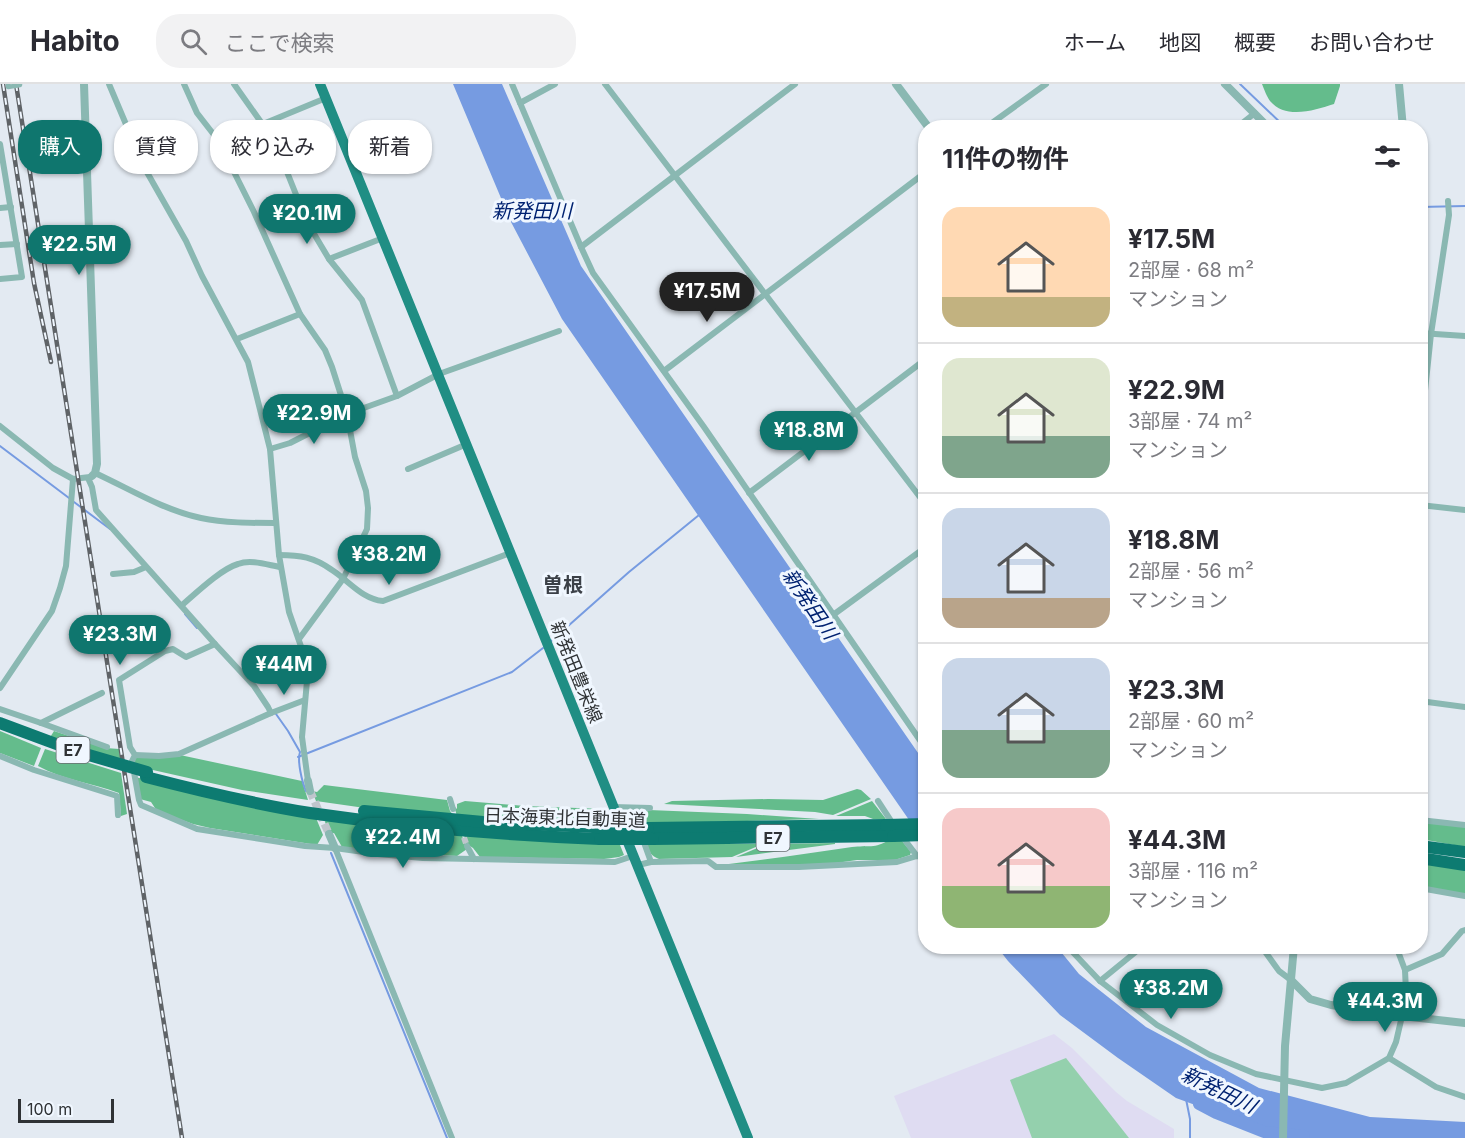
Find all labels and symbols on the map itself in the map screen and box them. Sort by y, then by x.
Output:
pin: ¥20.1M [258,194,356,245]
water label: 新発田川 [492,199,574,223]
pin: ¥22.5M [30,225,128,276]
pin: ¥17.5M [658,272,756,323]
pin: ¥22.9M [265,394,363,445]
pin: ¥18.8M [760,411,858,462]
pin: ¥38.2M [340,535,438,586]
water label: 新発田川 [778,564,843,646]
district label: 曽根 [543,573,583,597]
pin: ¥23.3M [71,615,169,666]
street label: 新発田豊栄線 [546,618,606,726]
pin: ¥44M [248,645,320,696]
road number: E7 [56,737,90,763]
street label: 日本海東北自動車道 [484,804,646,831]
pin: ¥22.4M [354,818,452,869]
road number: E7 [756,825,790,851]
pin: ¥38.2M [1122,969,1220,1020]
pin: ¥44.3M [1336,982,1434,1033]
water label: 新発田川 [1178,1062,1262,1119]
scale bar [18,1096,114,1124]

